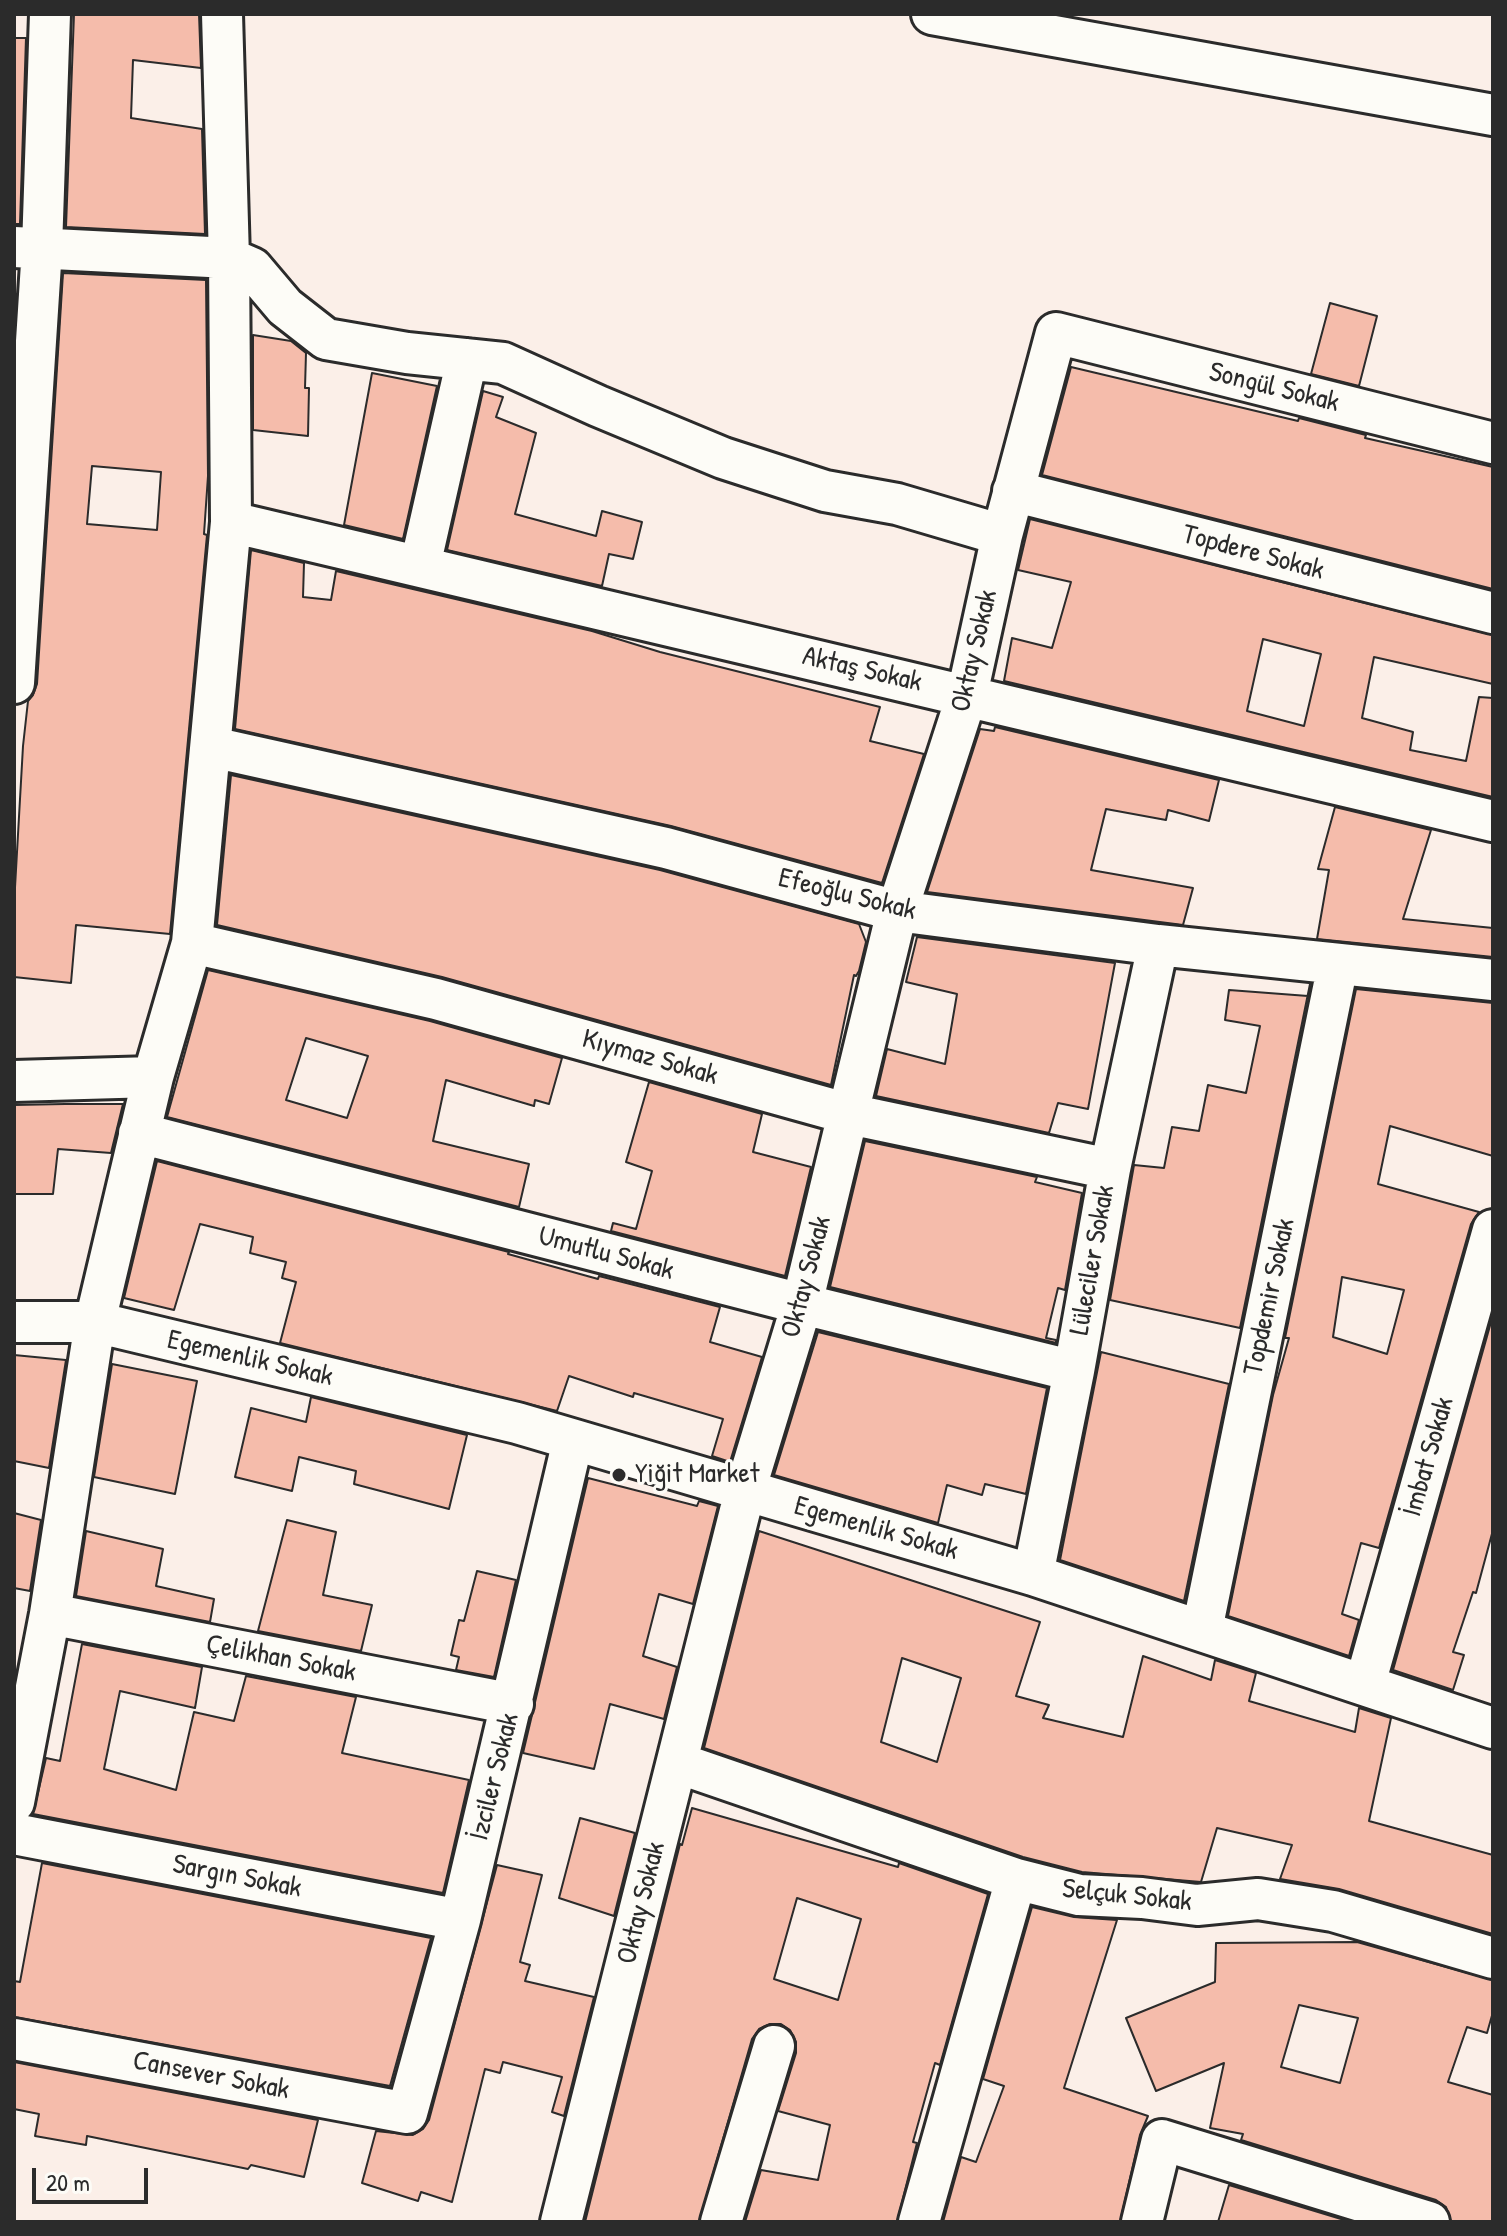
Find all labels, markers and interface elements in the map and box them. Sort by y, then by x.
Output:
street label: Songül Sokak [1206,356,1342,420]
street label: Topdere Sokak [1179,518,1327,588]
street label: Oktay Sokak [945,587,1005,715]
street label: Aktaş Sokak [799,640,925,700]
street label: Efeoğlu Sokak [775,862,919,928]
street label: Kıymaz Sokak [578,1023,722,1093]
street label: Lüleciler Sokak [1063,1182,1123,1338]
street label: Oktay Sokak [775,1213,839,1341]
street label: Topdemir Sokak [1237,1216,1303,1378]
street label: Umutlu Sokak [535,1220,677,1288]
street label: Egemenlik Sokak [164,1324,336,1394]
street label: İmbat Sokak [1396,1393,1462,1521]
place label: Yiğit Market [635,1458,759,1492]
marker: Yiğit Market [610,1466,628,1484]
street label: Egemenlik Sokak [790,1490,962,1568]
street label: Çelikhan Sokak [203,1628,359,1690]
street label: İzciler Sokak [463,1710,527,1844]
street label: Oktay Sokak [611,1839,673,1967]
street label: Sargın Sokak [170,1848,304,1906]
street label: Selçuk Sokak [1061,1873,1193,1919]
street label: Cansever Sokak [130,2044,292,2108]
scale bar [36,2152,152,2202]
text: 20 m [46,2166,90,2198]

